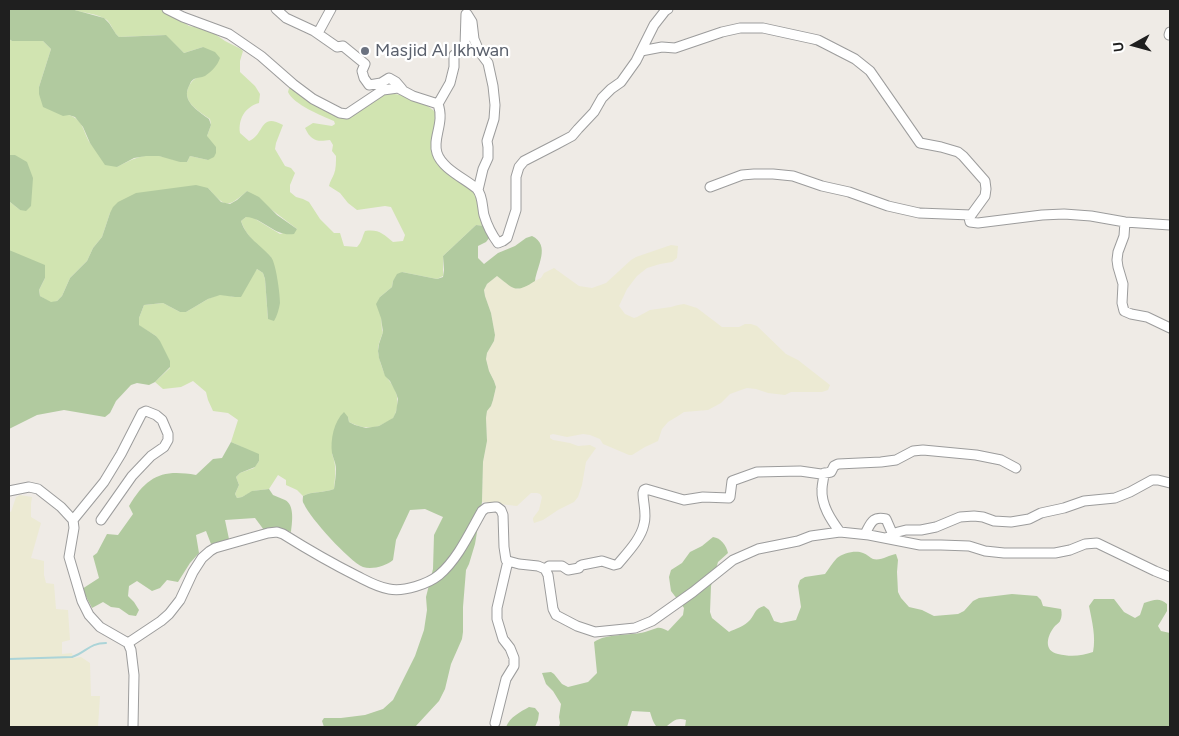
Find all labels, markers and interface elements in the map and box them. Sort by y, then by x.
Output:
north arrow [1109,20,1159,70]
place label: Masjid Al Ikhwan [375,40,509,62]
text: U [1110,41,1128,53]
marker: Masjid Al Ikhwan [359,45,371,57]

